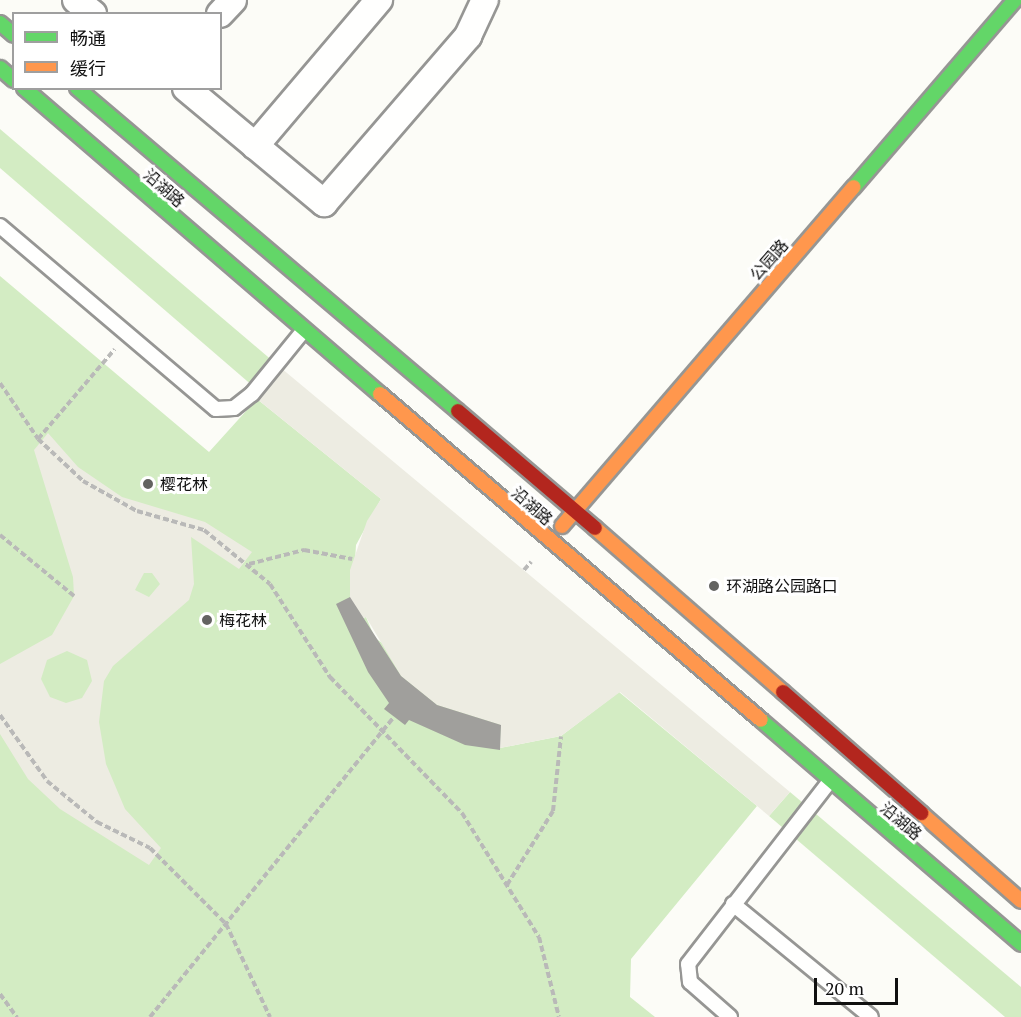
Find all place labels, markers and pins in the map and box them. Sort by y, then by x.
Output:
place label: 樱花林 [160,474,208,494]
marker: 樱花林 [141,477,155,491]
place label: 环湖路公园路口 [726,576,838,596]
marker: 环湖路公园路口 [707,579,721,593]
place label: 梅花林 [219,610,267,630]
marker: 梅花林 [200,613,214,627]

